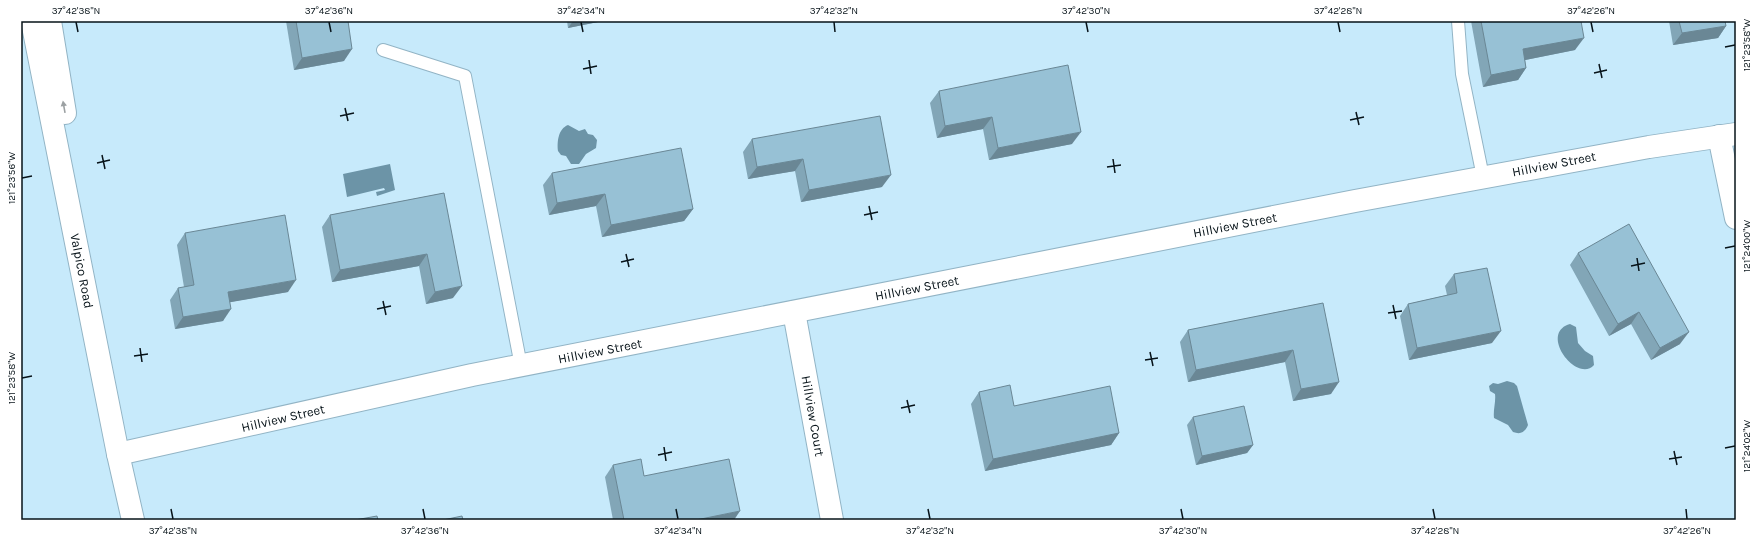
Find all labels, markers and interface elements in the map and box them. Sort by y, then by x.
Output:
text: 37°42'38"N [52,5,100,17]
text: 37°42'36"N [305,5,353,17]
text: 37°42'34"N [557,5,605,17]
text: 37°42'32"N [810,5,858,17]
text: 37°42'30"N [1062,5,1110,17]
text: 37°42'28"N [1314,5,1362,17]
text: 37°42'26"N [1567,5,1615,17]
text: 121°23'58"W [1741,19,1753,71]
one-way arrow [61,101,67,113]
street label: Hillview Street [1511,148,1597,179]
text: 121°23'56"W [6,152,18,204]
street label: Hillview Street [1192,209,1278,240]
text: 121°24'00"W [1741,220,1753,272]
street label: Valpico Road [67,232,97,310]
street label: Hillview Street [874,272,960,303]
street label: Hillview Street [557,335,643,366]
text: 121°23'58"W [6,352,18,404]
street label: Hillview Court [798,374,828,458]
street label: Hillview Street [240,401,326,435]
text: 121°24'02"W [1741,420,1753,472]
text: 37°42'38"N [149,525,197,537]
text: 37°42'36"N [401,525,449,537]
text: 37°42'34"N [654,525,702,537]
text: 37°42'32"N [906,525,954,537]
text: 37°42'30"N [1159,525,1207,537]
text: 37°42'28"N [1411,525,1459,537]
text: 37°42'26"N [1663,525,1711,537]

